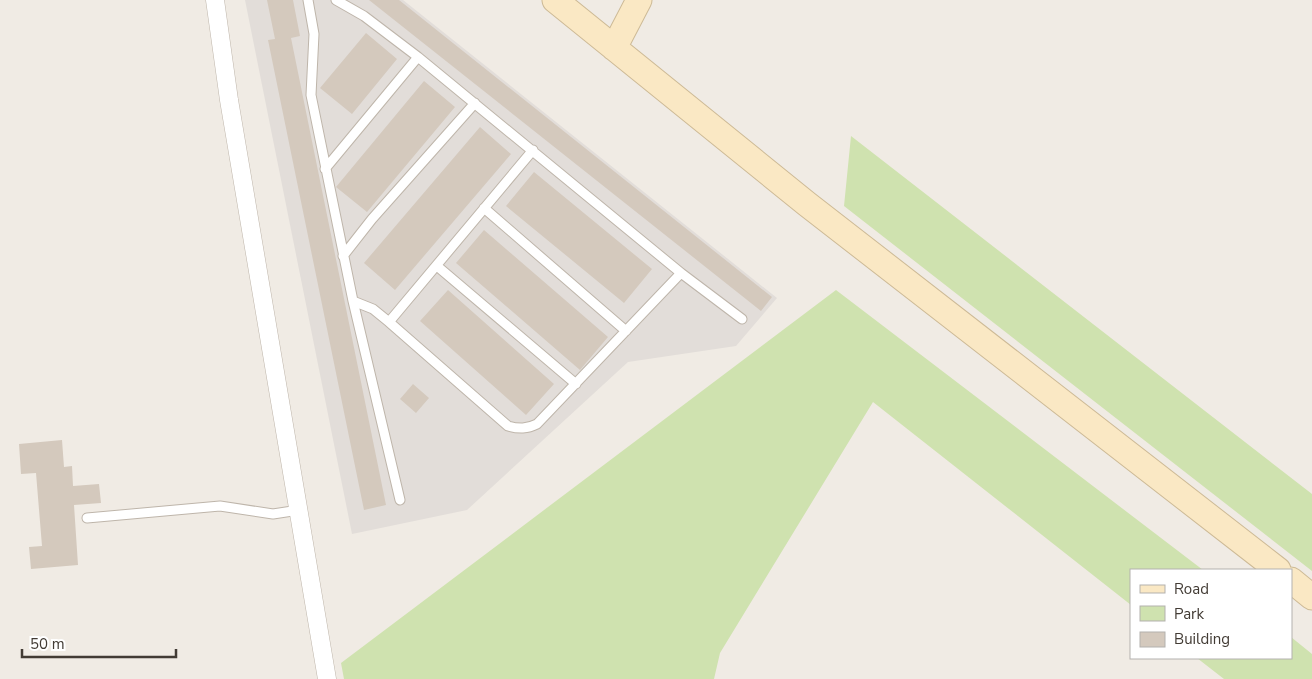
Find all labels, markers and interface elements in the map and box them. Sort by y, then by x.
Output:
legend [1130,569,1292,659]
text: Road [1174,579,1209,599]
text: Park [1174,604,1204,624]
scale bar [22,626,176,658]
text: Building [1174,629,1230,649]
text: 50 m [30,634,65,654]

